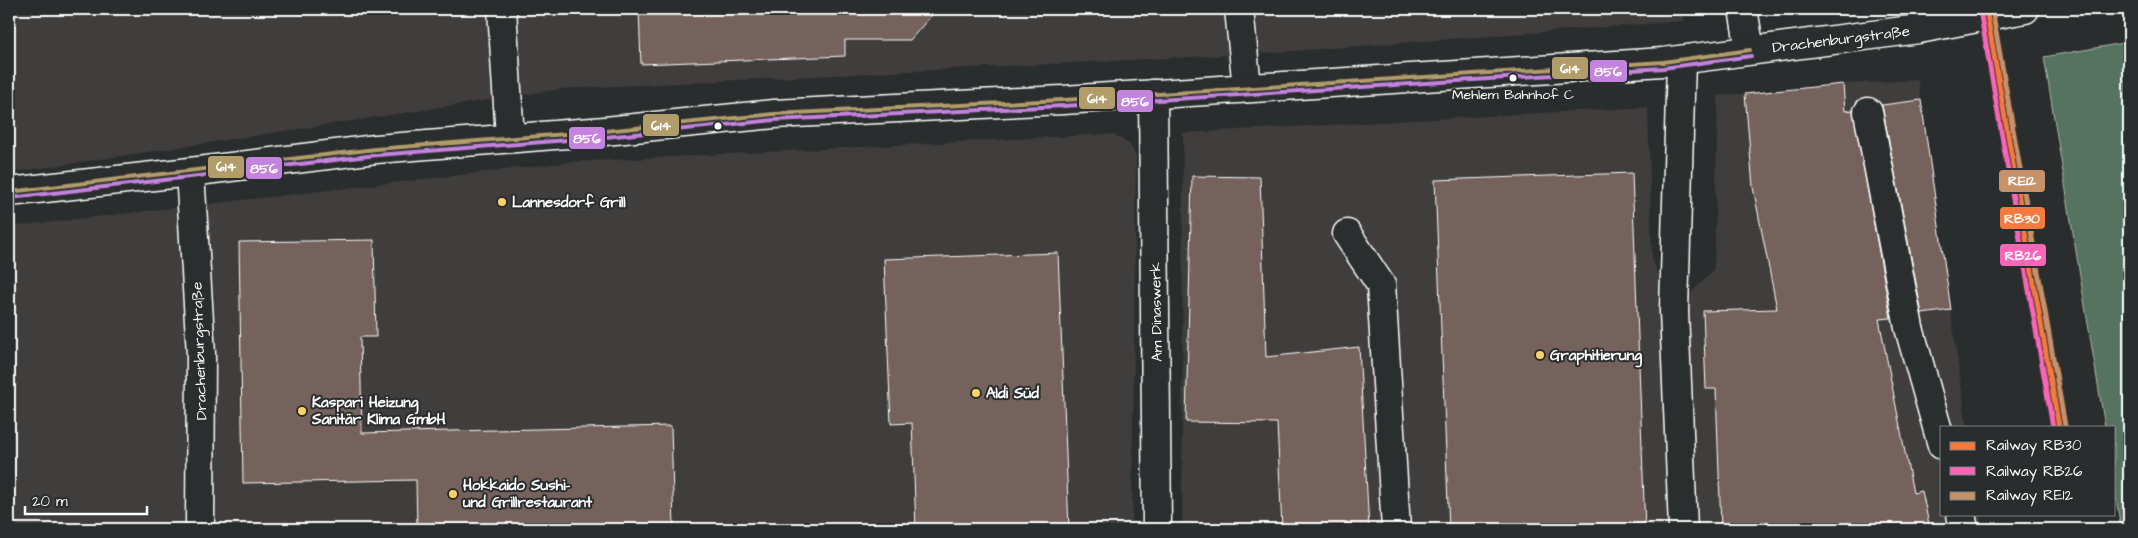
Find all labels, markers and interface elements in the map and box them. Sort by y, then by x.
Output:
street label: Drachenburgstraße [1771,21,1911,59]
line badge: 614 [1551,56,1589,80]
text: 614 [1560,59,1581,79]
line badge: 856 [1589,59,1628,83]
text: 856 [1594,62,1622,82]
marker: Mehlem Bahnhof C [1508,73,1518,83]
place label: Mehlem Bahnhof C [1452,85,1574,105]
line badge: 614 [1078,86,1116,110]
text: 614 [1087,89,1108,109]
line badge: 856 [1116,89,1154,113]
text: 856 [1121,92,1149,112]
line badge: 614 [642,113,680,137]
text: 614 [651,116,672,136]
unlabelled marker [713,121,723,131]
line badge: 856 [568,126,606,150]
text: 856 [573,129,601,149]
line badge: 614 [207,155,245,179]
line badge: 856 [245,156,283,180]
text: 614 [216,157,237,177]
text: 856 [250,159,278,179]
line badge: RE12 [1998,169,2046,193]
text: RE12 [2008,171,2037,191]
place label: Lannesdorf Grill [512,192,626,213]
marker: Lannesdorf Grill [496,196,508,208]
line badge: RB30 [1999,206,2046,230]
text: RB30 [2004,209,2040,229]
line badge: RB26 [1999,243,2047,267]
text: RB26 [2005,246,2042,266]
street label: Am Dinaswerk [1145,262,1168,362]
street label: Drachenburgstraße [187,281,213,421]
place label: Graphitierung [1550,345,1642,368]
marker: Graphitierung [1534,349,1546,361]
place label: Aldi Süd [986,383,1039,404]
marker: Aldi Süd [970,387,982,399]
place label: Kaspari Heizung Sanitär Klima GmbH [311,392,446,430]
marker: Kaspari Heizung Sanitär Klima GmbH [296,405,308,417]
legend [1940,426,2116,516]
text: Railway RB30 [1986,435,2082,457]
text: Railway RB26 [1986,461,2083,483]
place label: Hokkaido Sushi- und Grillrestaurant [462,475,593,513]
scale bar [25,483,148,515]
text: Railway RE12 [1986,485,2073,507]
marker: Hokkaido Sushi- und Grillrestaurant [447,488,459,500]
text: 20 m [32,491,68,512]

